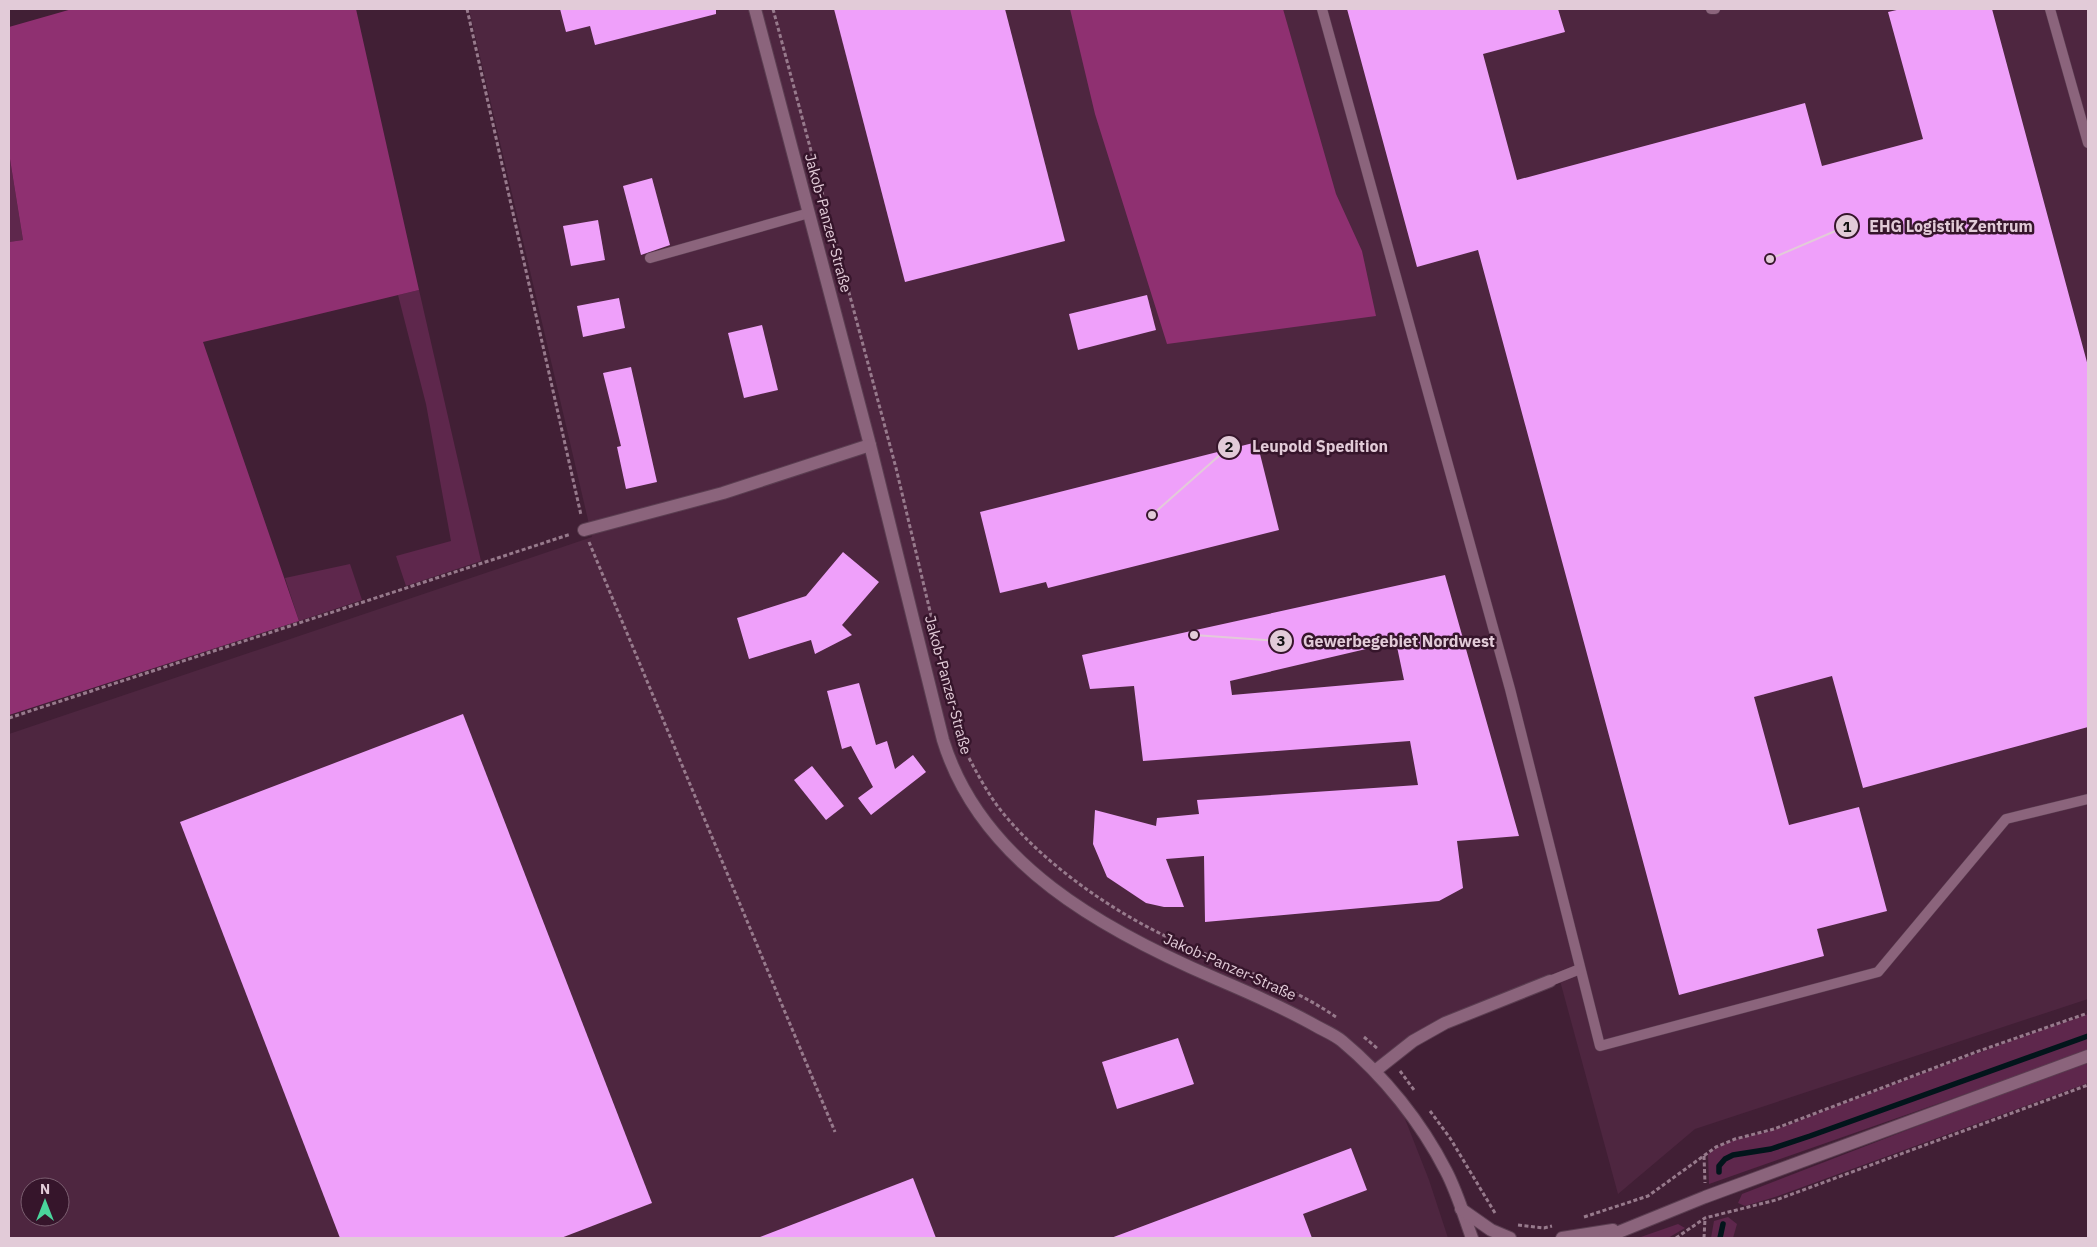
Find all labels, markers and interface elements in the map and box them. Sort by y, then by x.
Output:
street label: Jakob-Panzer-Straße [801,151,856,295]
callout: EHG Logistik Zentrum [1834,211,2043,242]
text: EHG Logistik Zentrum [1869,216,2033,236]
text: 1 [1842,217,1852,236]
callout: Leupold Spedition [1217,431,1398,462]
text: Leupold Spedition [1252,436,1388,456]
text: 2 [1224,437,1234,456]
street label: Jakob-Panzer-Straße [921,613,976,757]
callout: Gewerbegebiet Nordwest [1268,625,1505,656]
text: 3 [1276,631,1286,650]
text: Gewerbegebiet Nordwest [1303,631,1495,651]
street label: Jakob-Panzer-Straße [1161,929,1299,1004]
north arrow [20,1177,70,1227]
text: N [40,1180,50,1198]

